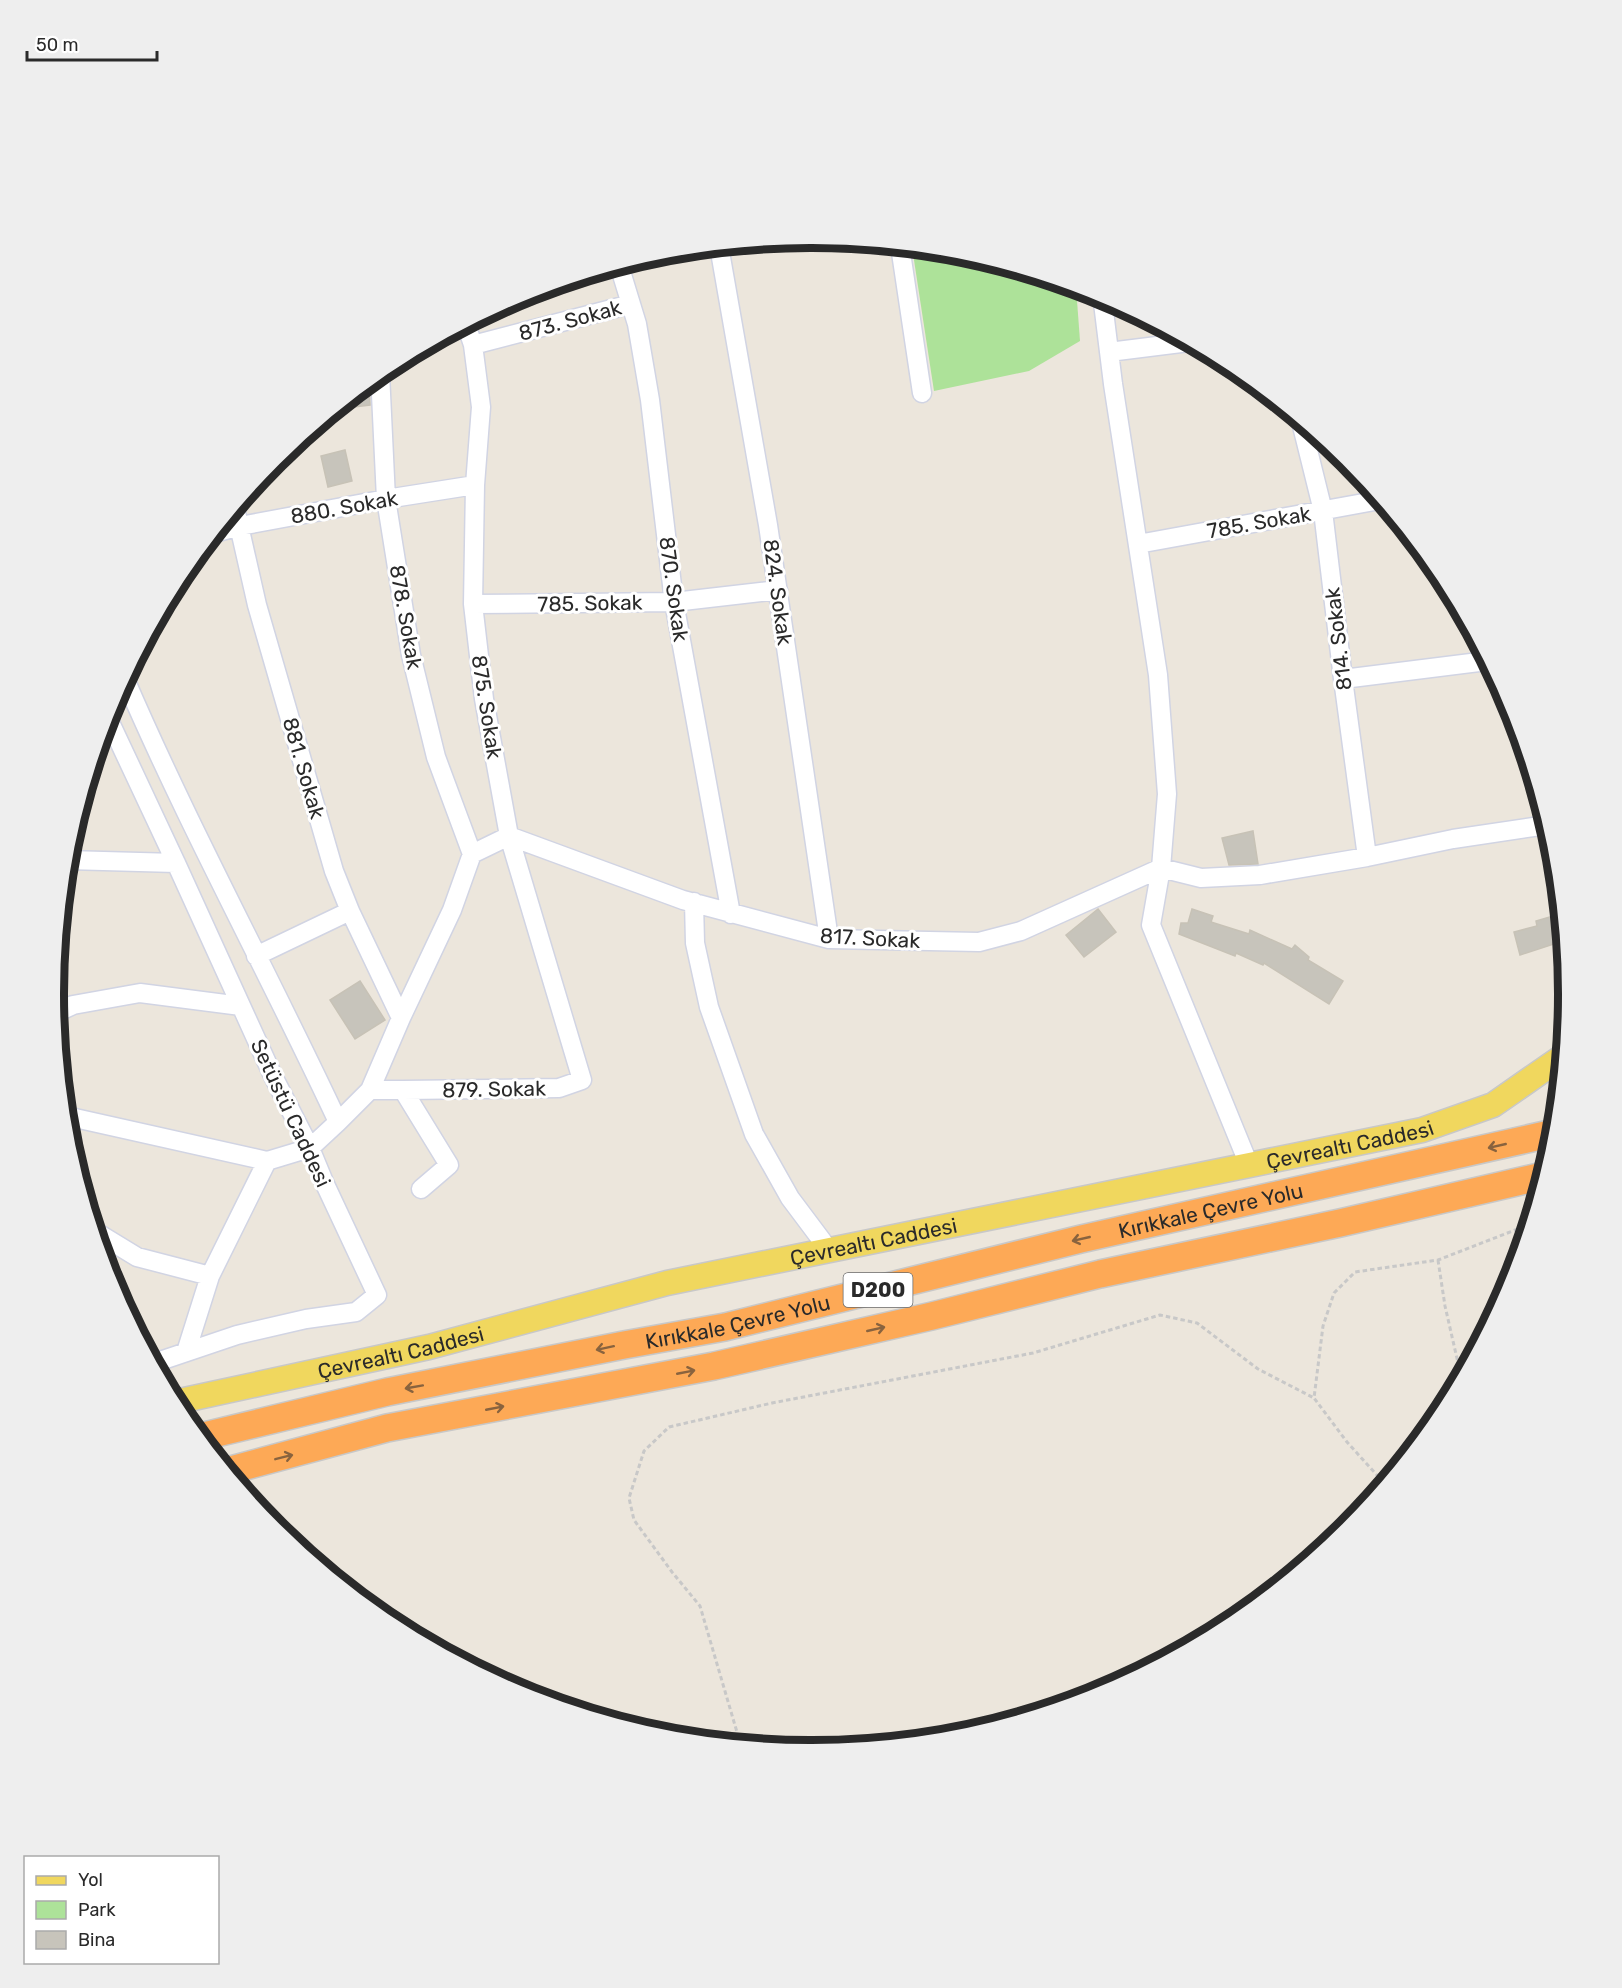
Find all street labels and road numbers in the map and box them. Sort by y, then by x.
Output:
street label: 873. Sokak [516,294,624,346]
street label: 880. Sokak [288,485,400,529]
street label: 785. Sokak [1205,501,1313,543]
street label: 870. Sokak [654,535,694,643]
street label: 824. Sokak [758,537,798,647]
street label: 878. Sokak [384,563,428,671]
street label: 814. Sokak [1319,586,1357,692]
street label: 785. Sokak [537,590,643,616]
street label: 875. Sokak [466,653,508,761]
street label: 881. Sokak [278,714,330,822]
street label: 817. Sokak [819,923,921,953]
street label: Setüstü Caddesi [246,1035,336,1191]
street label: 879. Sokak [442,1076,546,1102]
street label: Çevrealtı Caddesi [1264,1114,1437,1174]
street label: Kırıkkale Çevre Yolu [1116,1177,1305,1243]
street label: Çevrealtı Caddesi [788,1212,959,1270]
road number: D200 [844,1273,912,1307]
street label: Kırıkkale Çevre Yolu [643,1289,833,1353]
street label: Çevrealtı Caddesi [315,1320,486,1383]

